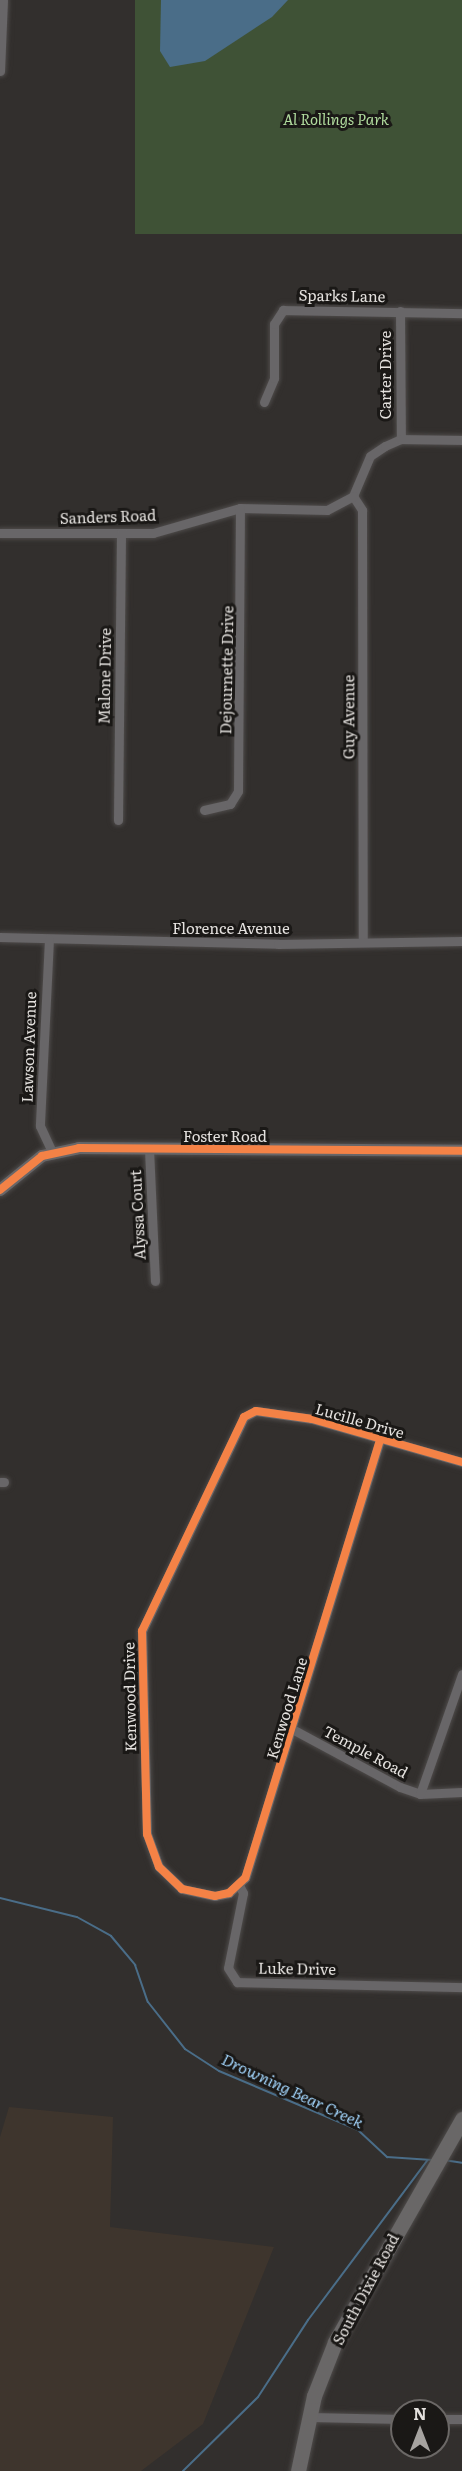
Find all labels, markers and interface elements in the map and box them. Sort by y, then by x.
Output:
park label: Al Rollings Park [283,110,389,128]
street label: Sparks Lane [298,285,386,305]
street label: Carter Drive [376,331,394,419]
street label: Sanders Road [59,505,157,527]
street label: Dejournette Drive [216,605,236,735]
street label: Malone Drive [94,628,114,724]
street label: Guy Avenue [339,675,357,759]
street label: Florence Avenue [172,919,290,937]
street label: Lawson Avenue [17,991,39,1103]
street label: Foster Road [183,1127,267,1145]
street label: Alyssa Court [126,1169,148,1261]
street label: Lucille Drive [314,1399,406,1441]
street label: Kenwood Drive [119,1642,139,1752]
street label: Kenwood Lane [262,1655,310,1761]
street label: Temple Road [321,1721,411,1781]
street label: Luke Drive [258,1958,336,1978]
water label: Drowning Bear Creek [219,2049,367,2131]
street label: South Dixie Road [328,2231,402,2347]
north arrow [390,2399,450,2459]
text: N [413,2401,427,2425]

